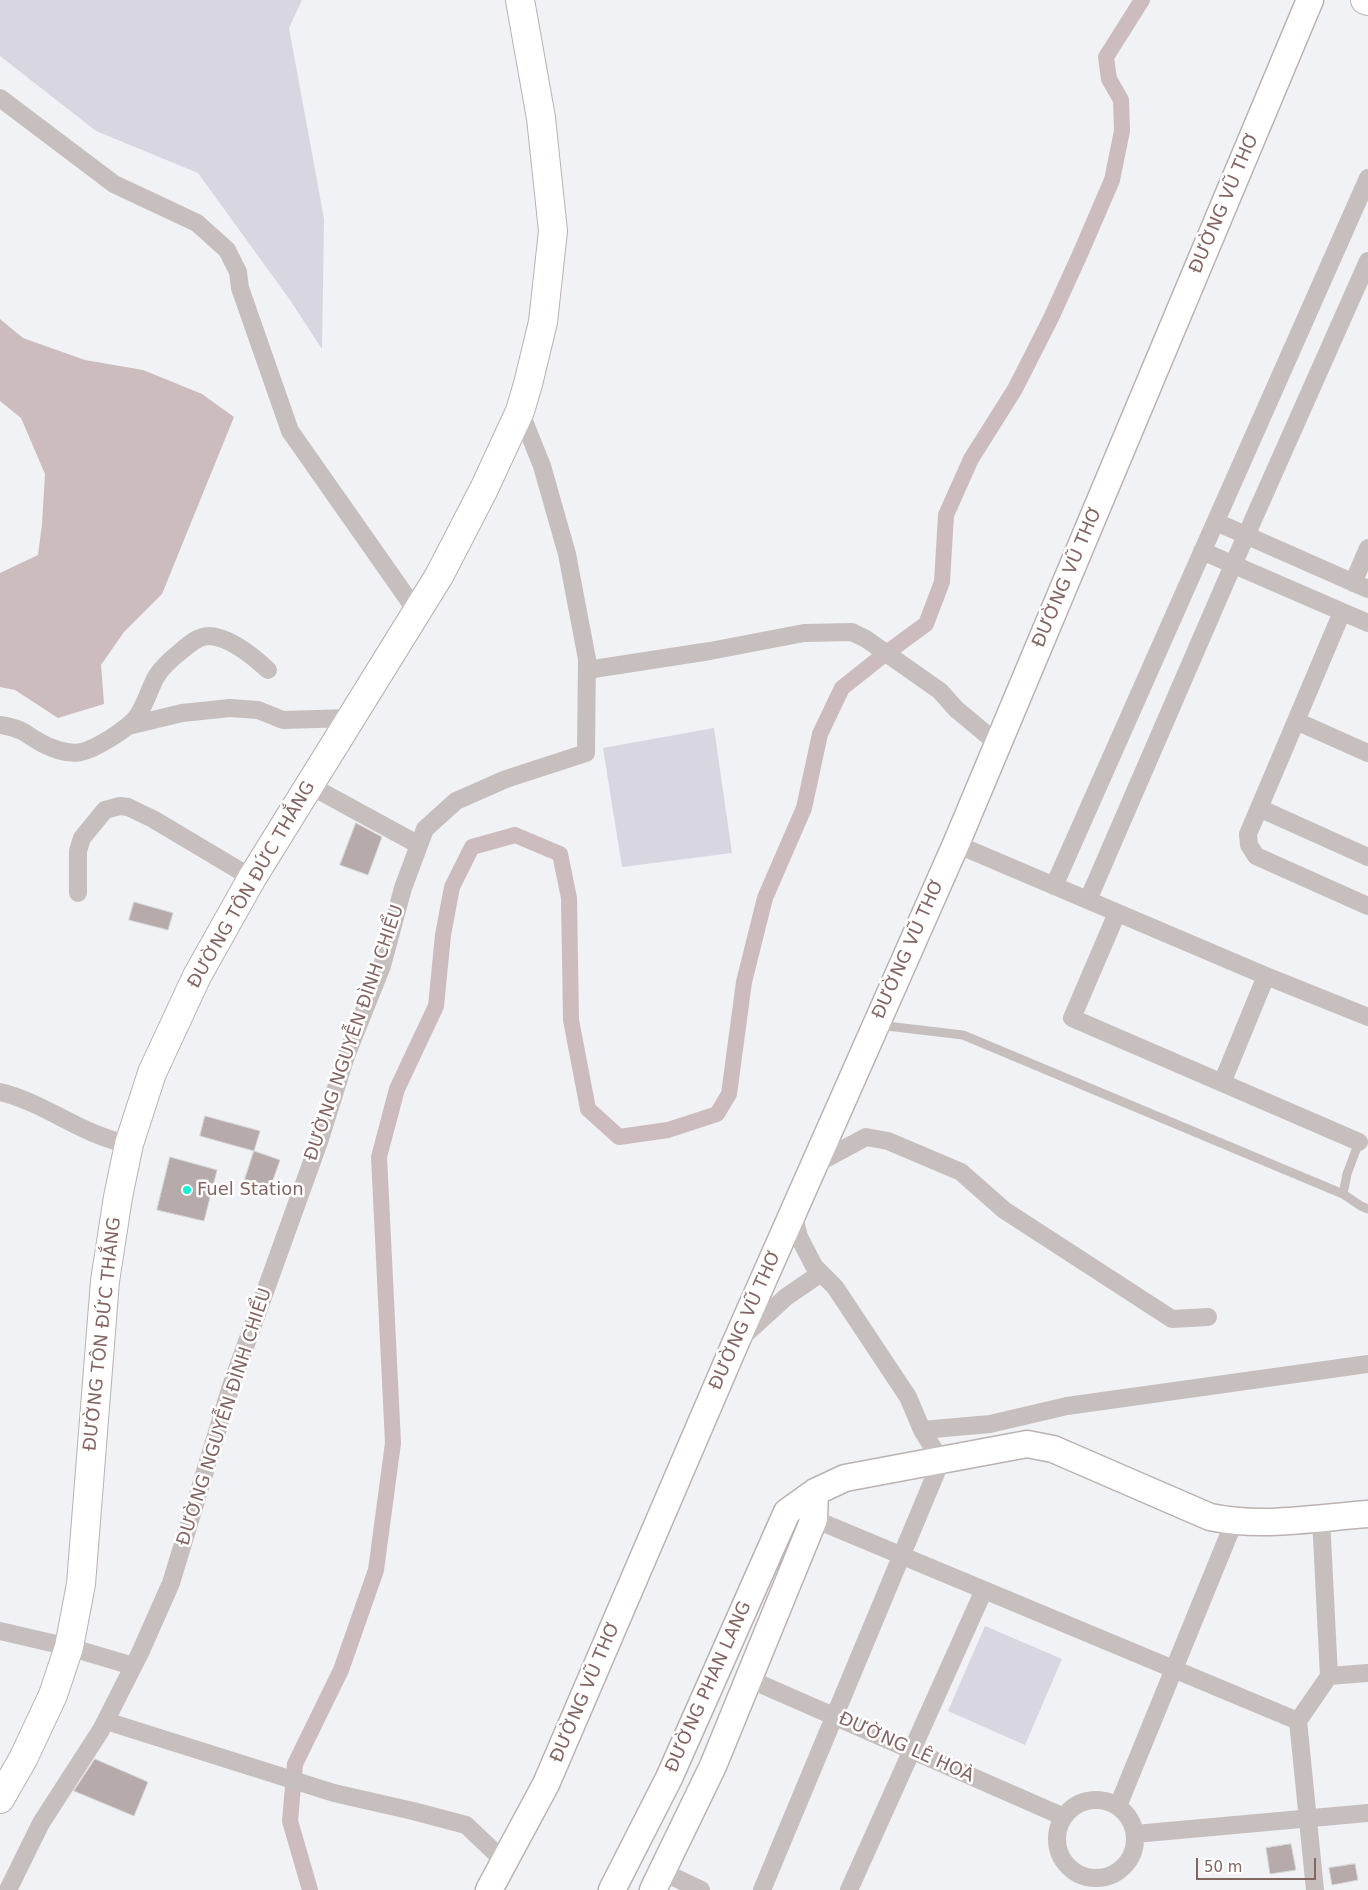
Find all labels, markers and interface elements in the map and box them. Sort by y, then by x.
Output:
street label: ĐƯỜNG VŨ THƠ [1186,129,1264,277]
street label: ĐƯỜNG VŨ THƠ [1029,503,1107,651]
street label: ĐƯỜNG TÔN ĐỨC THẮNG [184,778,320,992]
street label: ĐƯỜNG VŨ THƠ [868,876,950,1022]
street label: ĐƯỜNG NGUYỄN ĐÌNH CHIỂU [301,902,409,1164]
place label: Fuel Station [197,1179,304,1201]
marker: Fuel Station [181,1184,193,1196]
street label: ĐƯỜNG TÔN ĐỨC THẮNG [80,1216,126,1452]
street label: ĐƯỜNG VŨ THƠ [705,1247,787,1393]
street label: ĐƯỜNG NGUYỄN ĐÌNH CHIỂU [173,1286,277,1548]
street label: ĐƯỜNG PHAN LANG [662,1598,756,1776]
street label: ĐƯỜNG VŨ THƠ [547,1618,625,1766]
street label: ĐƯỜNG LÊ HOÀ [835,1708,977,1788]
scale bar [1198,1848,1318,1880]
text: 50 m [1204,1858,1242,1876]

